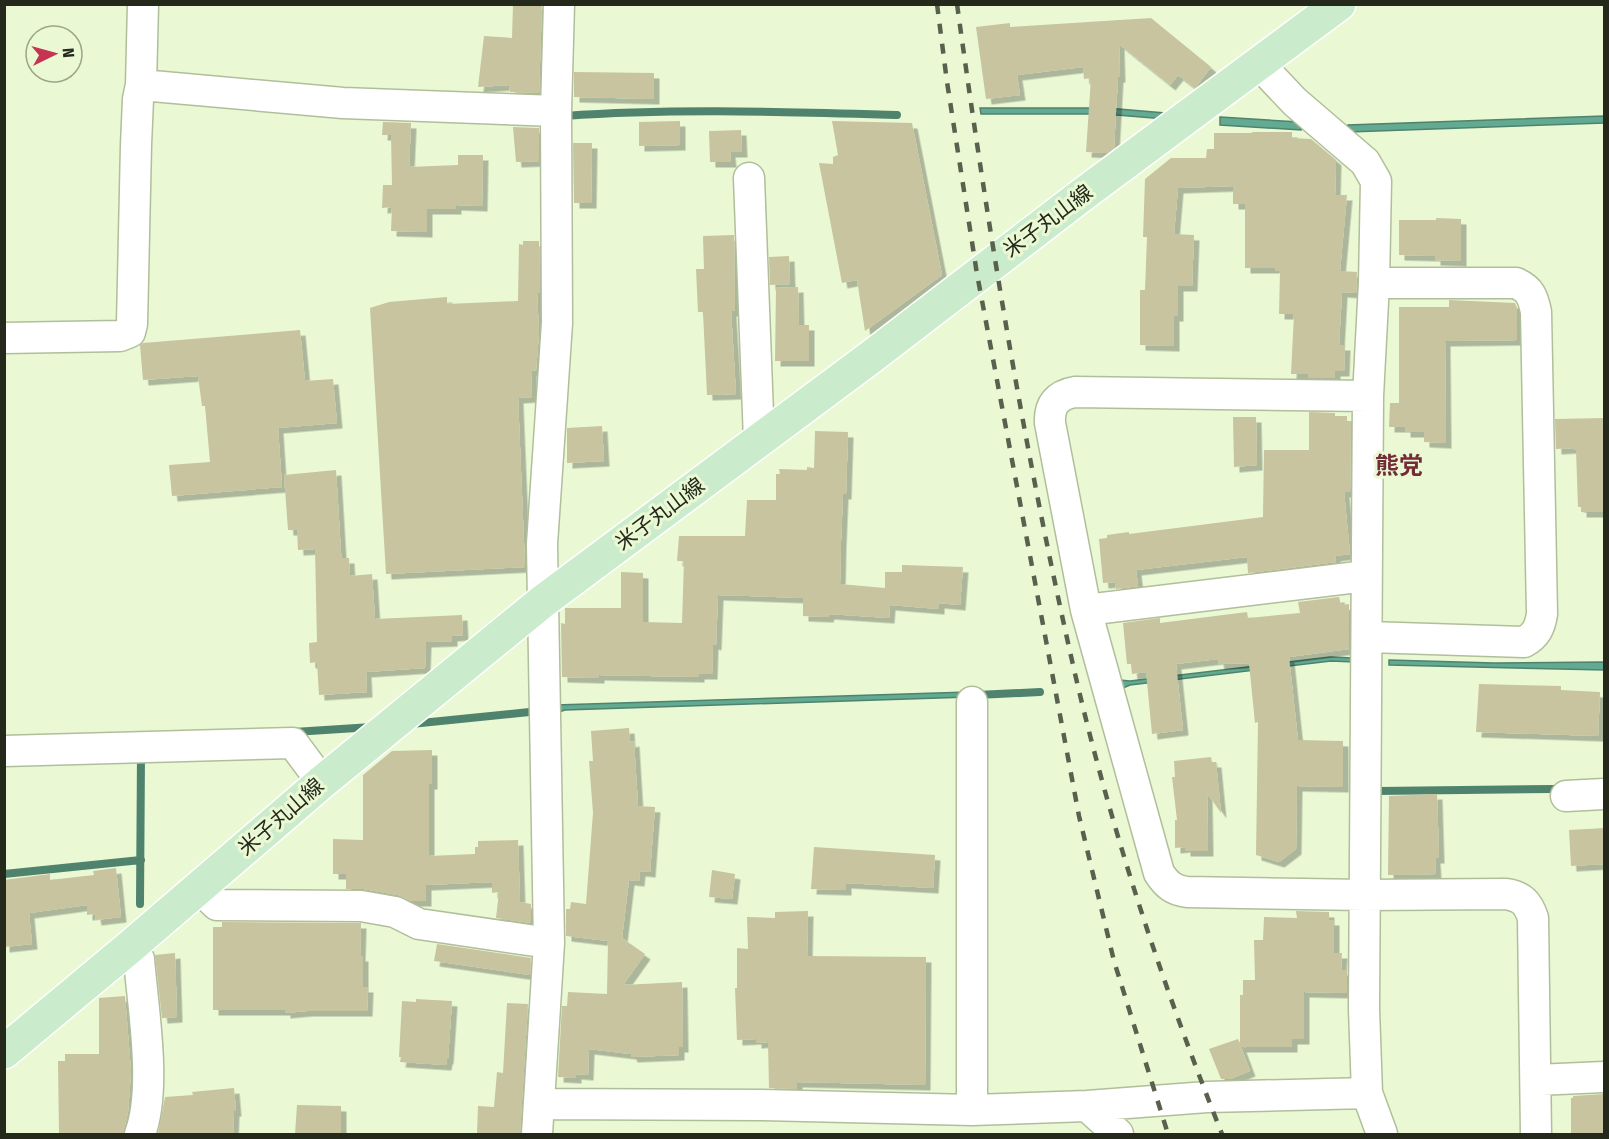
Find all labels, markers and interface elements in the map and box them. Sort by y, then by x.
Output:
north arrow [24,24,84,84]
text: N [59,47,78,58]
street label: 米子丸山線 [998,179,1098,263]
district label: 熊党 [1375,452,1423,480]
street label: 米子丸山線 [610,472,710,556]
street label: 米子丸山線 [233,773,329,861]

